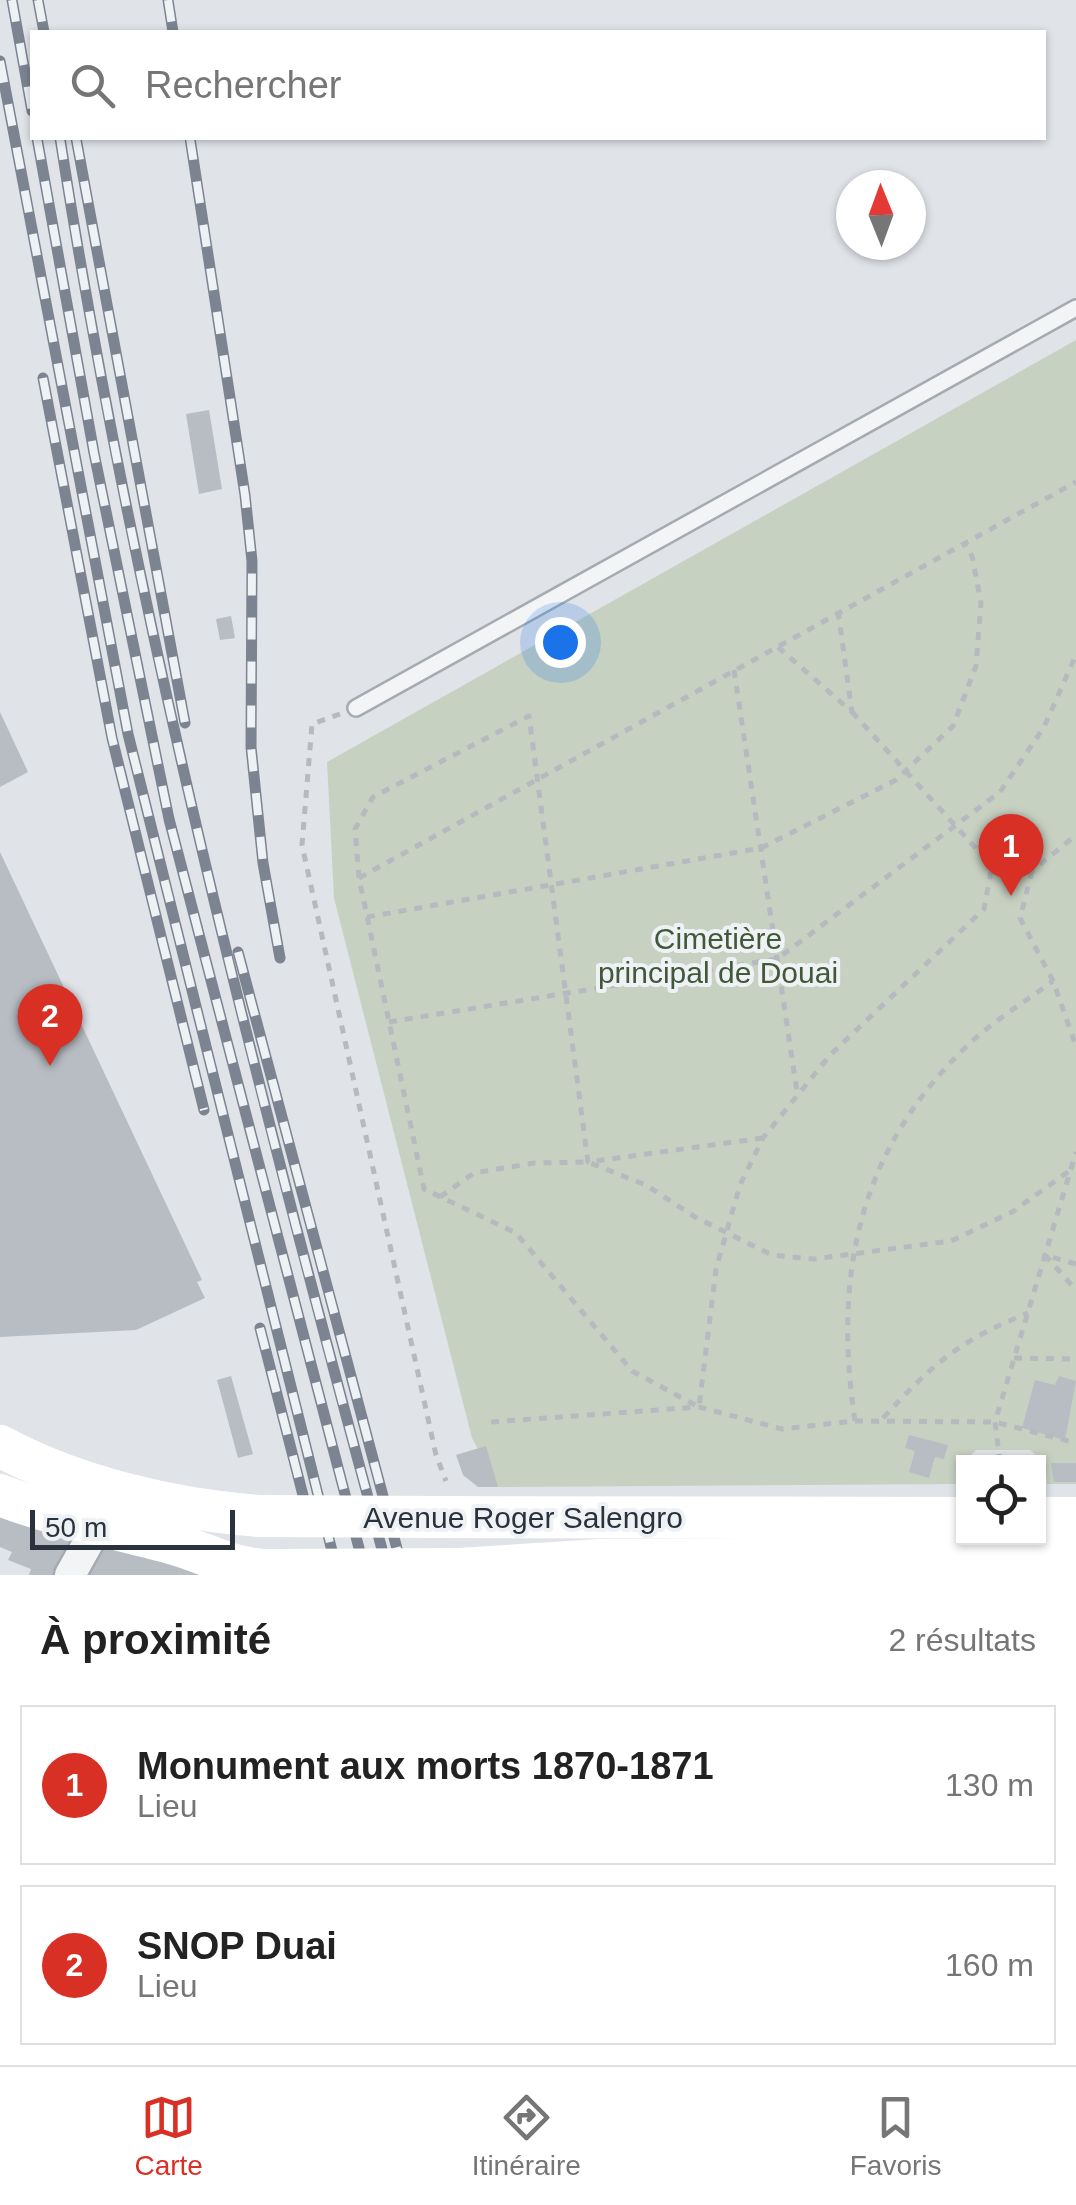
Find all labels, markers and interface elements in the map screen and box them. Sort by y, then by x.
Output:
search box [30,30,1046,140]
icon: search [65,58,120,113]
text: Rechercher [145,64,341,106]
north arrow [836,170,926,260]
your location [535,617,586,668]
pin: 1 [978,814,1044,896]
park label: Cimetière principal de Douai [598,922,838,989]
pin: 2 [18,984,82,1066]
map controls [956,1455,1046,1545]
button: locate [956,1455,1046,1545]
street label: Avenue Roger Salengro [363,1501,683,1534]
scale bar [30,1505,235,1550]
text: 50 m [45,1512,107,1543]
text: À proximité [40,1616,271,1663]
text: 2 résultats [888,1622,1036,1658]
text: Monument aux morts 1870-1871 [137,1745,714,1787]
text: 1 [66,1767,83,1803]
text: 130 m [945,1767,1034,1803]
text: Lieu [137,1788,198,1824]
text: SNOP Duai [137,1925,337,1967]
text: 2 [66,1947,83,1983]
text: 160 m [945,1947,1034,1983]
text: Lieu [137,1968,198,2004]
tab: Carte [134,2090,203,2182]
tab: Itinéraire [472,2090,581,2182]
tab: Favoris [850,2090,942,2182]

